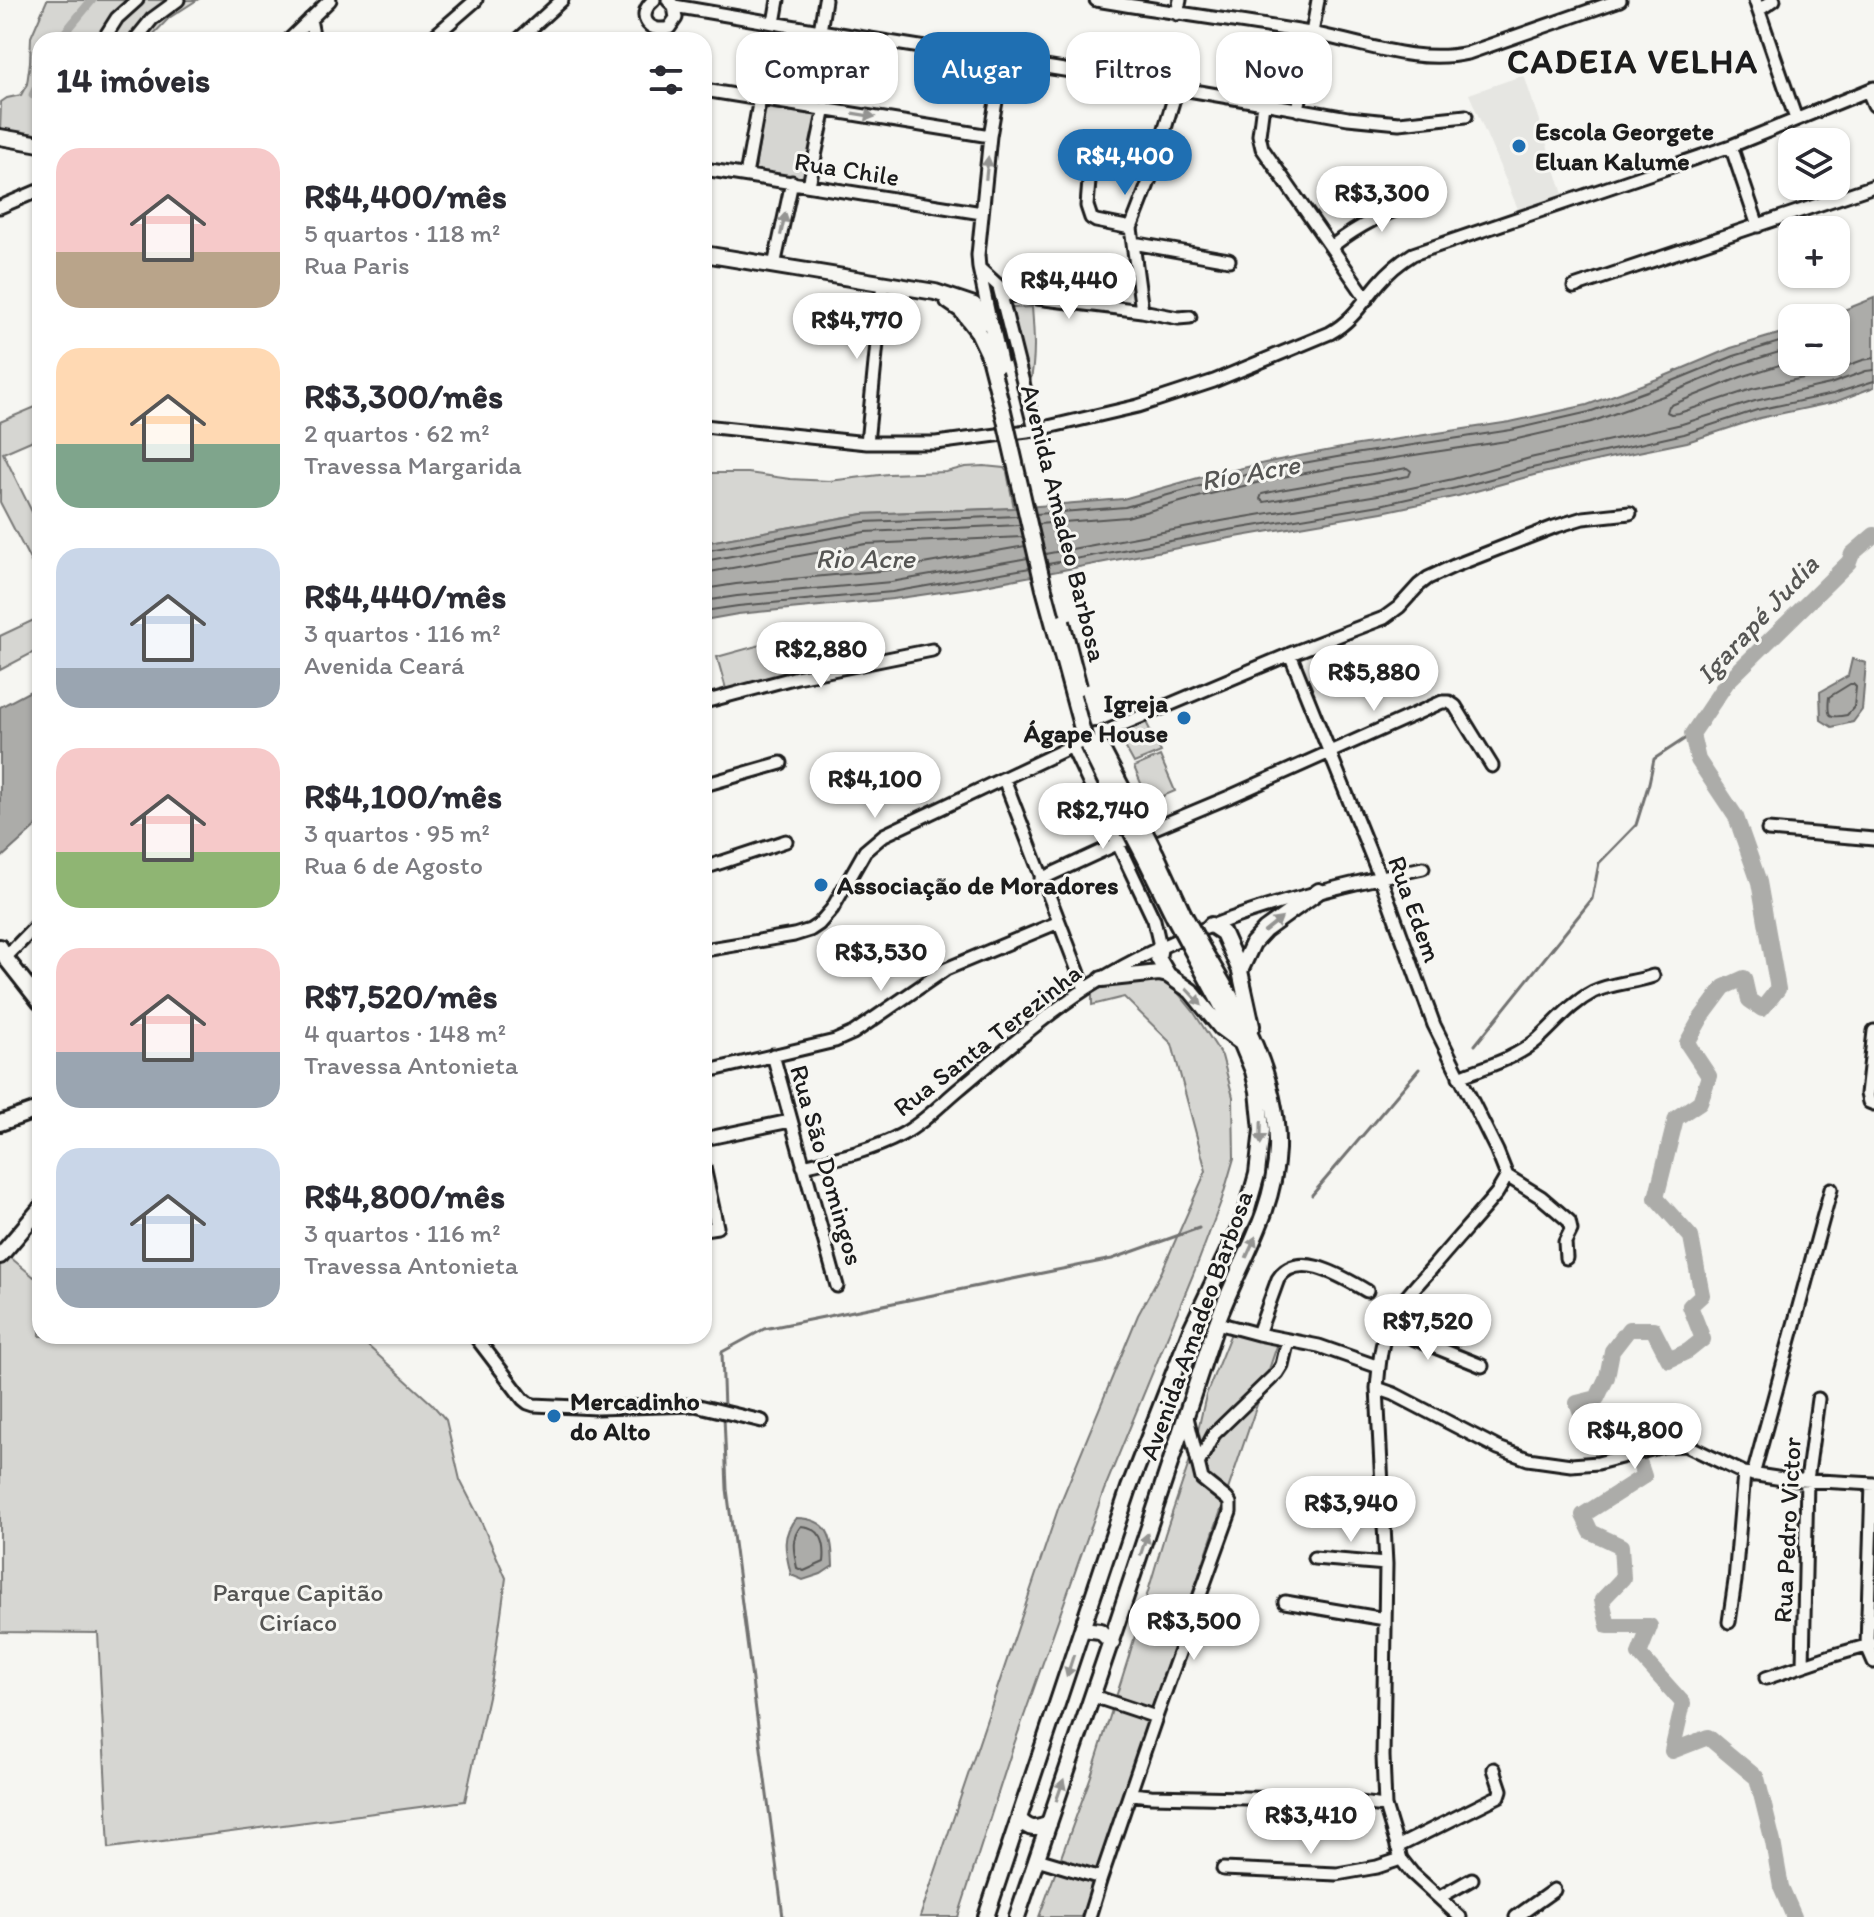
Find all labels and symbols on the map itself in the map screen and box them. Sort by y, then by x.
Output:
district label: CADEIA VELHA [1507,41,1759,82]
one-way arrow [852,109,877,122]
place label: Escola Georgete Eluan Kalume [1535,115,1714,177]
pin: R$4,400 [1051,129,1199,197]
marker: Escola Georgete Eluan Kalume [1510,137,1528,155]
street label: Rua Chile [792,145,902,193]
one-way arrow [980,156,993,181]
pin: R$3,300 [1308,166,1456,234]
one-way arrow [777,211,790,236]
pin: R$4,440 [995,253,1143,321]
pin: R$4,770 [783,293,931,361]
street label: Avenida Amadeo Barbosa [1014,381,1114,665]
water label: Río Acre [1198,446,1304,497]
water label: Rio Acre [815,541,916,575]
water label: Igarapé Judia [1689,547,1826,691]
pin: R$2,880 [747,622,895,690]
pin: R$5,880 [1300,645,1448,713]
place label: Igreja Ágape House [1023,687,1168,749]
marker: Igreja Ágape House [1175,709,1193,727]
pin: R$4,100 [801,752,949,820]
pin: R$2,740 [1029,783,1177,851]
street label: Rua Edem [1381,851,1449,967]
place label: Associação de Moradores [836,869,1119,901]
marker: Associação de Moradores [812,876,830,894]
one-way arrow [1263,917,1283,934]
pin: R$3,530 [807,925,955,993]
street label: Rua Santa Terezinha [887,957,1087,1123]
one-way arrow [1185,986,1202,1006]
street label: Rua São Domingos [783,1061,871,1269]
one-way arrow [1255,1121,1267,1146]
street label: Avenida Amadeo Barbosa [1132,1185,1260,1464]
one-way arrow [1245,1235,1258,1259]
pin: R$7,520 [1354,1294,1502,1362]
place label: Mercadinho do Alto [570,1385,700,1447]
pin: R$4,800 [1561,1403,1709,1471]
marker: Mercadinho do Alto [545,1407,563,1425]
street label: Rua Pedro Victor [1766,1436,1808,1624]
pin: R$3,940 [1277,1476,1425,1544]
one-way arrow [1139,1532,1151,1556]
park label: Parque Capitão Ciríaco [213,1576,383,1638]
pin: R$3,500 [1120,1594,1268,1662]
one-way arrow [1063,1654,1075,1678]
one-way arrow [1055,1778,1067,1802]
pin: R$3,410 [1237,1788,1385,1856]

